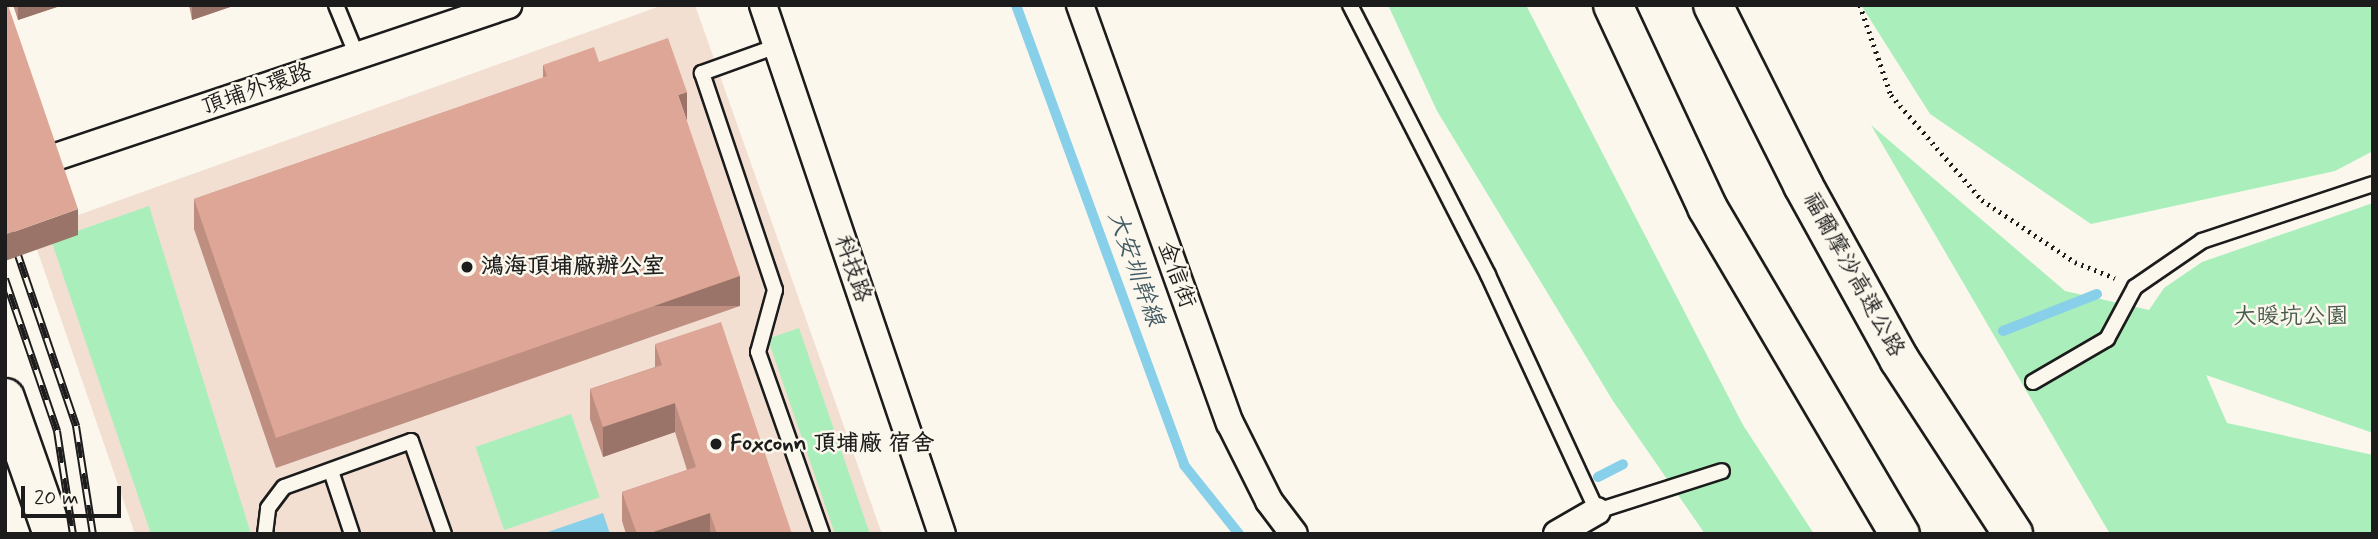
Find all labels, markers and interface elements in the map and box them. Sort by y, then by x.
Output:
street label: 頂埔外環路 [198,58,316,122]
street label: 福爾摩沙高速公路 [1796,188,1910,362]
water label: 大安圳幹線 [1101,208,1169,330]
street label: 科技路 [828,232,876,306]
street label: 金信街 [1151,238,1201,312]
place label: 鴻海頂埔廠辦公室 [481,253,665,281]
marker: 鴻海頂埔廠辦公室 [459,259,475,275]
park label: 大暖坑公園 [2234,303,2348,331]
place label: Foxconn 頂埔廠 宿舍 [730,430,934,458]
marker: Foxconn 頂埔廠 宿舍 [708,436,724,452]
scale bar [24,472,124,516]
text: 20 m [34,484,79,512]

